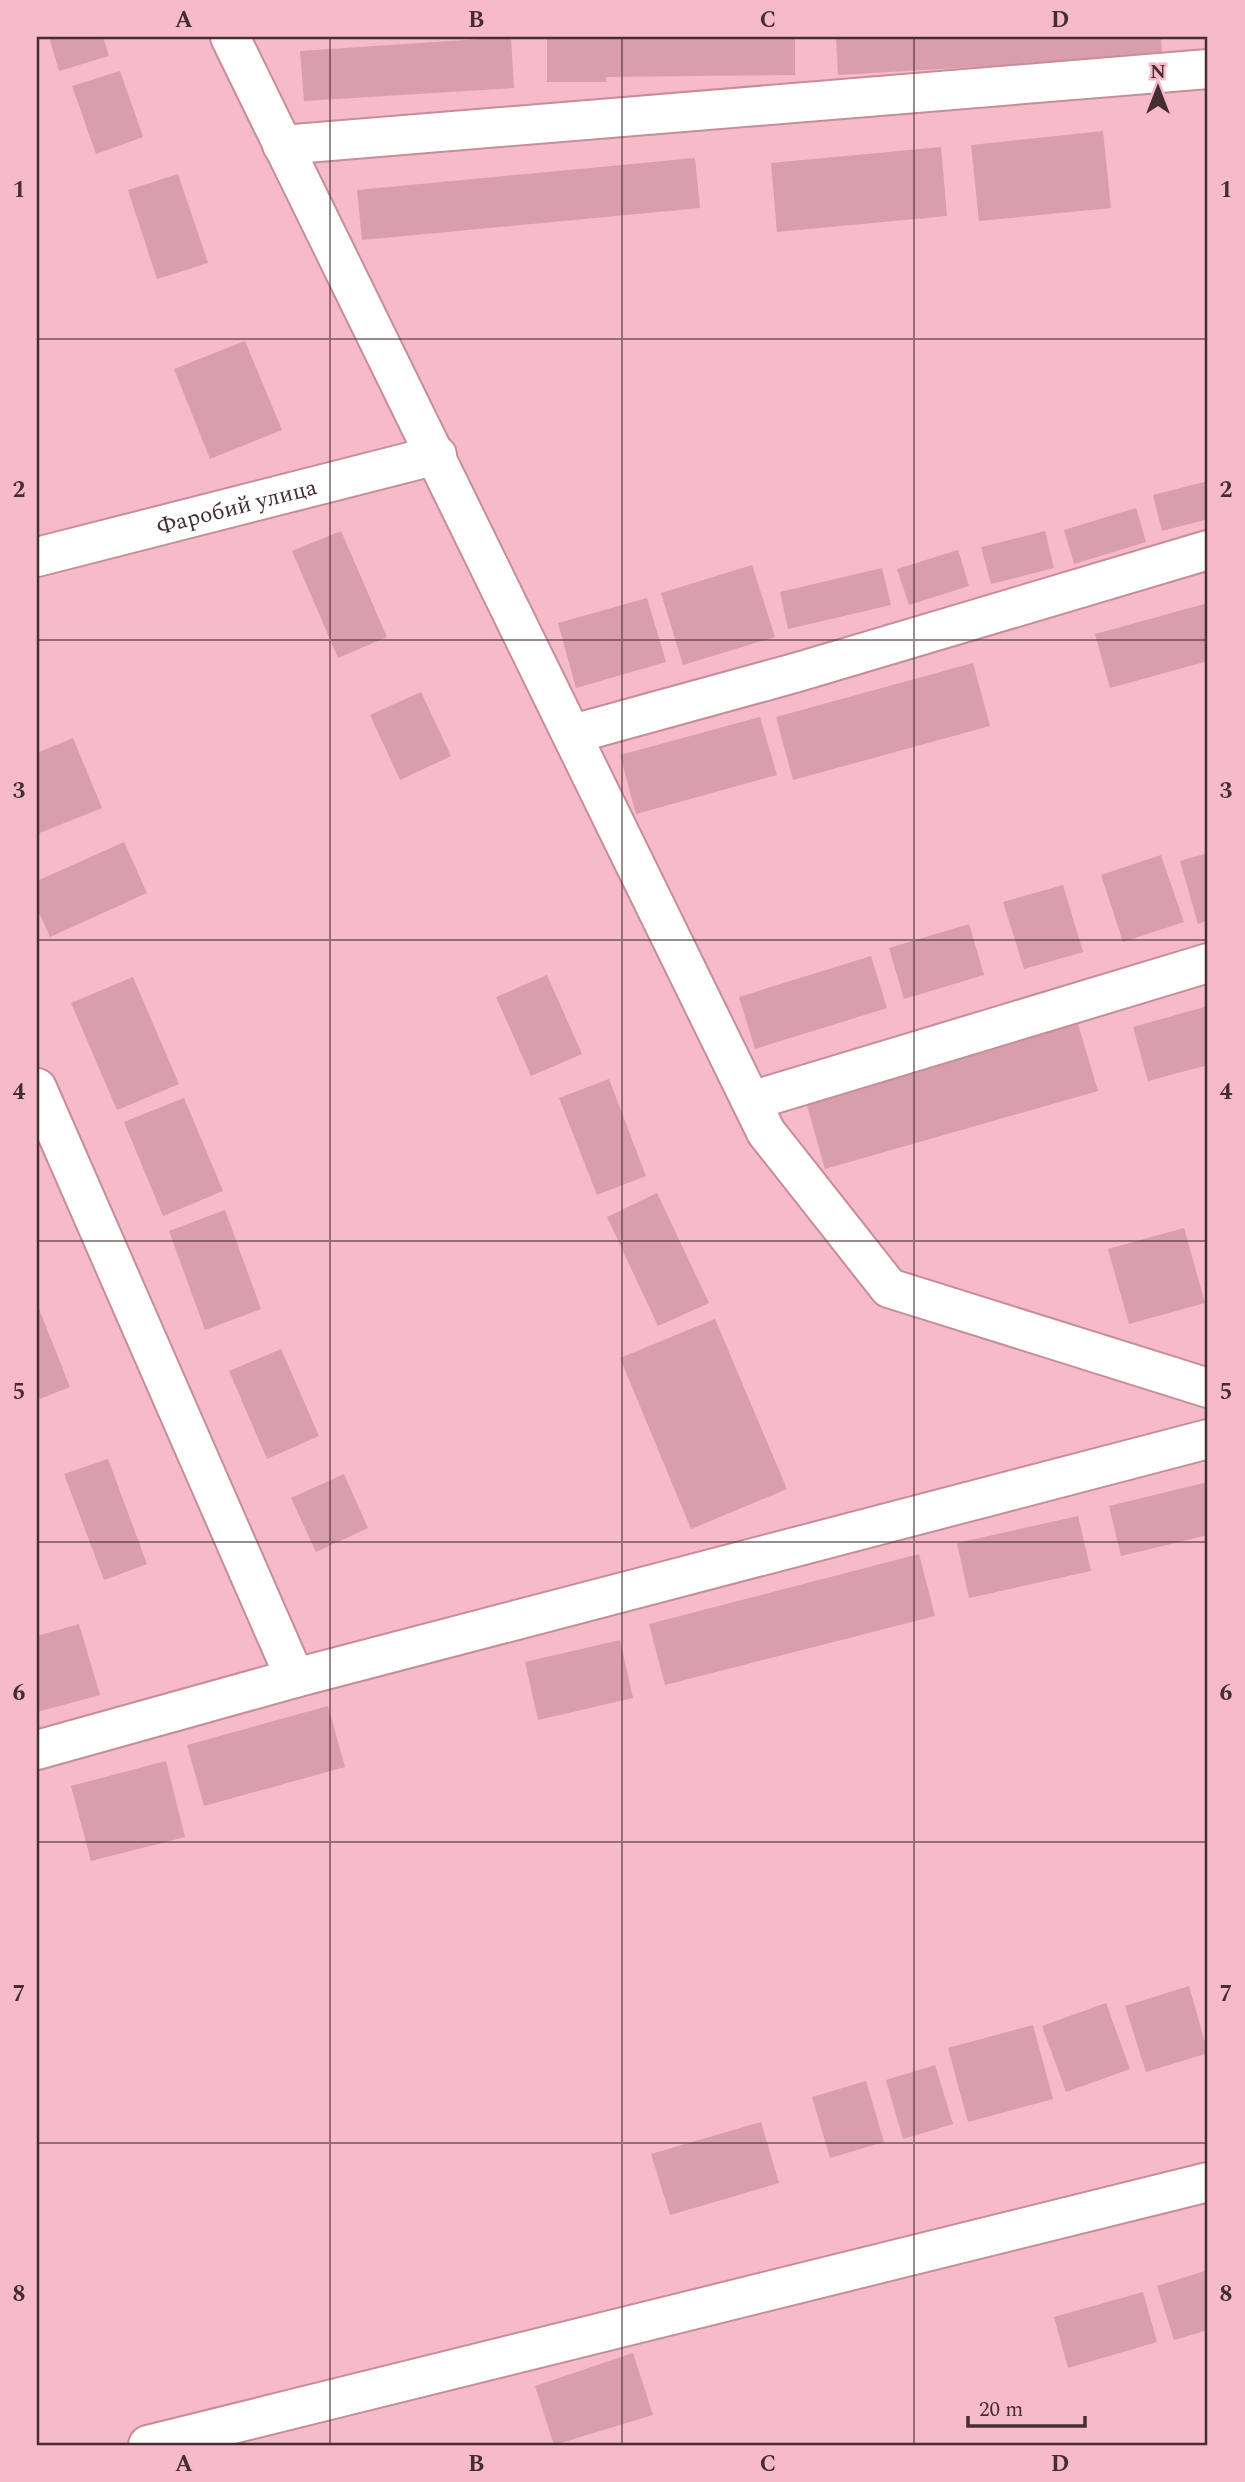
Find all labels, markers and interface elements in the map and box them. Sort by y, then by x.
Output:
text: A [175,3,193,38]
text: B [468,3,484,38]
text: C [760,3,776,38]
text: D [1051,3,1069,38]
north arrow [1122,52,1192,122]
text: N [1150,58,1166,87]
text: 1 [13,173,25,208]
text: 1 [1220,173,1232,208]
street label: Фаробий улица [153,470,321,545]
text: 2 [13,473,26,508]
text: 2 [1220,473,1233,508]
text: 3 [13,774,26,809]
text: 3 [1220,774,1233,809]
text: 4 [13,1075,26,1110]
text: 4 [1220,1075,1233,1110]
text: 5 [13,1375,25,1410]
text: 5 [1220,1375,1232,1410]
text: 6 [13,1676,26,1711]
text: 6 [1220,1676,1233,1711]
text: 7 [13,1977,25,2012]
text: 7 [1220,1977,1232,2012]
text: 8 [13,2277,25,2312]
text: 8 [1220,2277,1232,2312]
scale bar [968,2384,1086,2428]
text: 20 m [979,2394,1023,2426]
text: A [175,2447,193,2482]
text: B [468,2447,484,2482]
text: C [760,2447,776,2482]
text: D [1051,2447,1069,2482]

